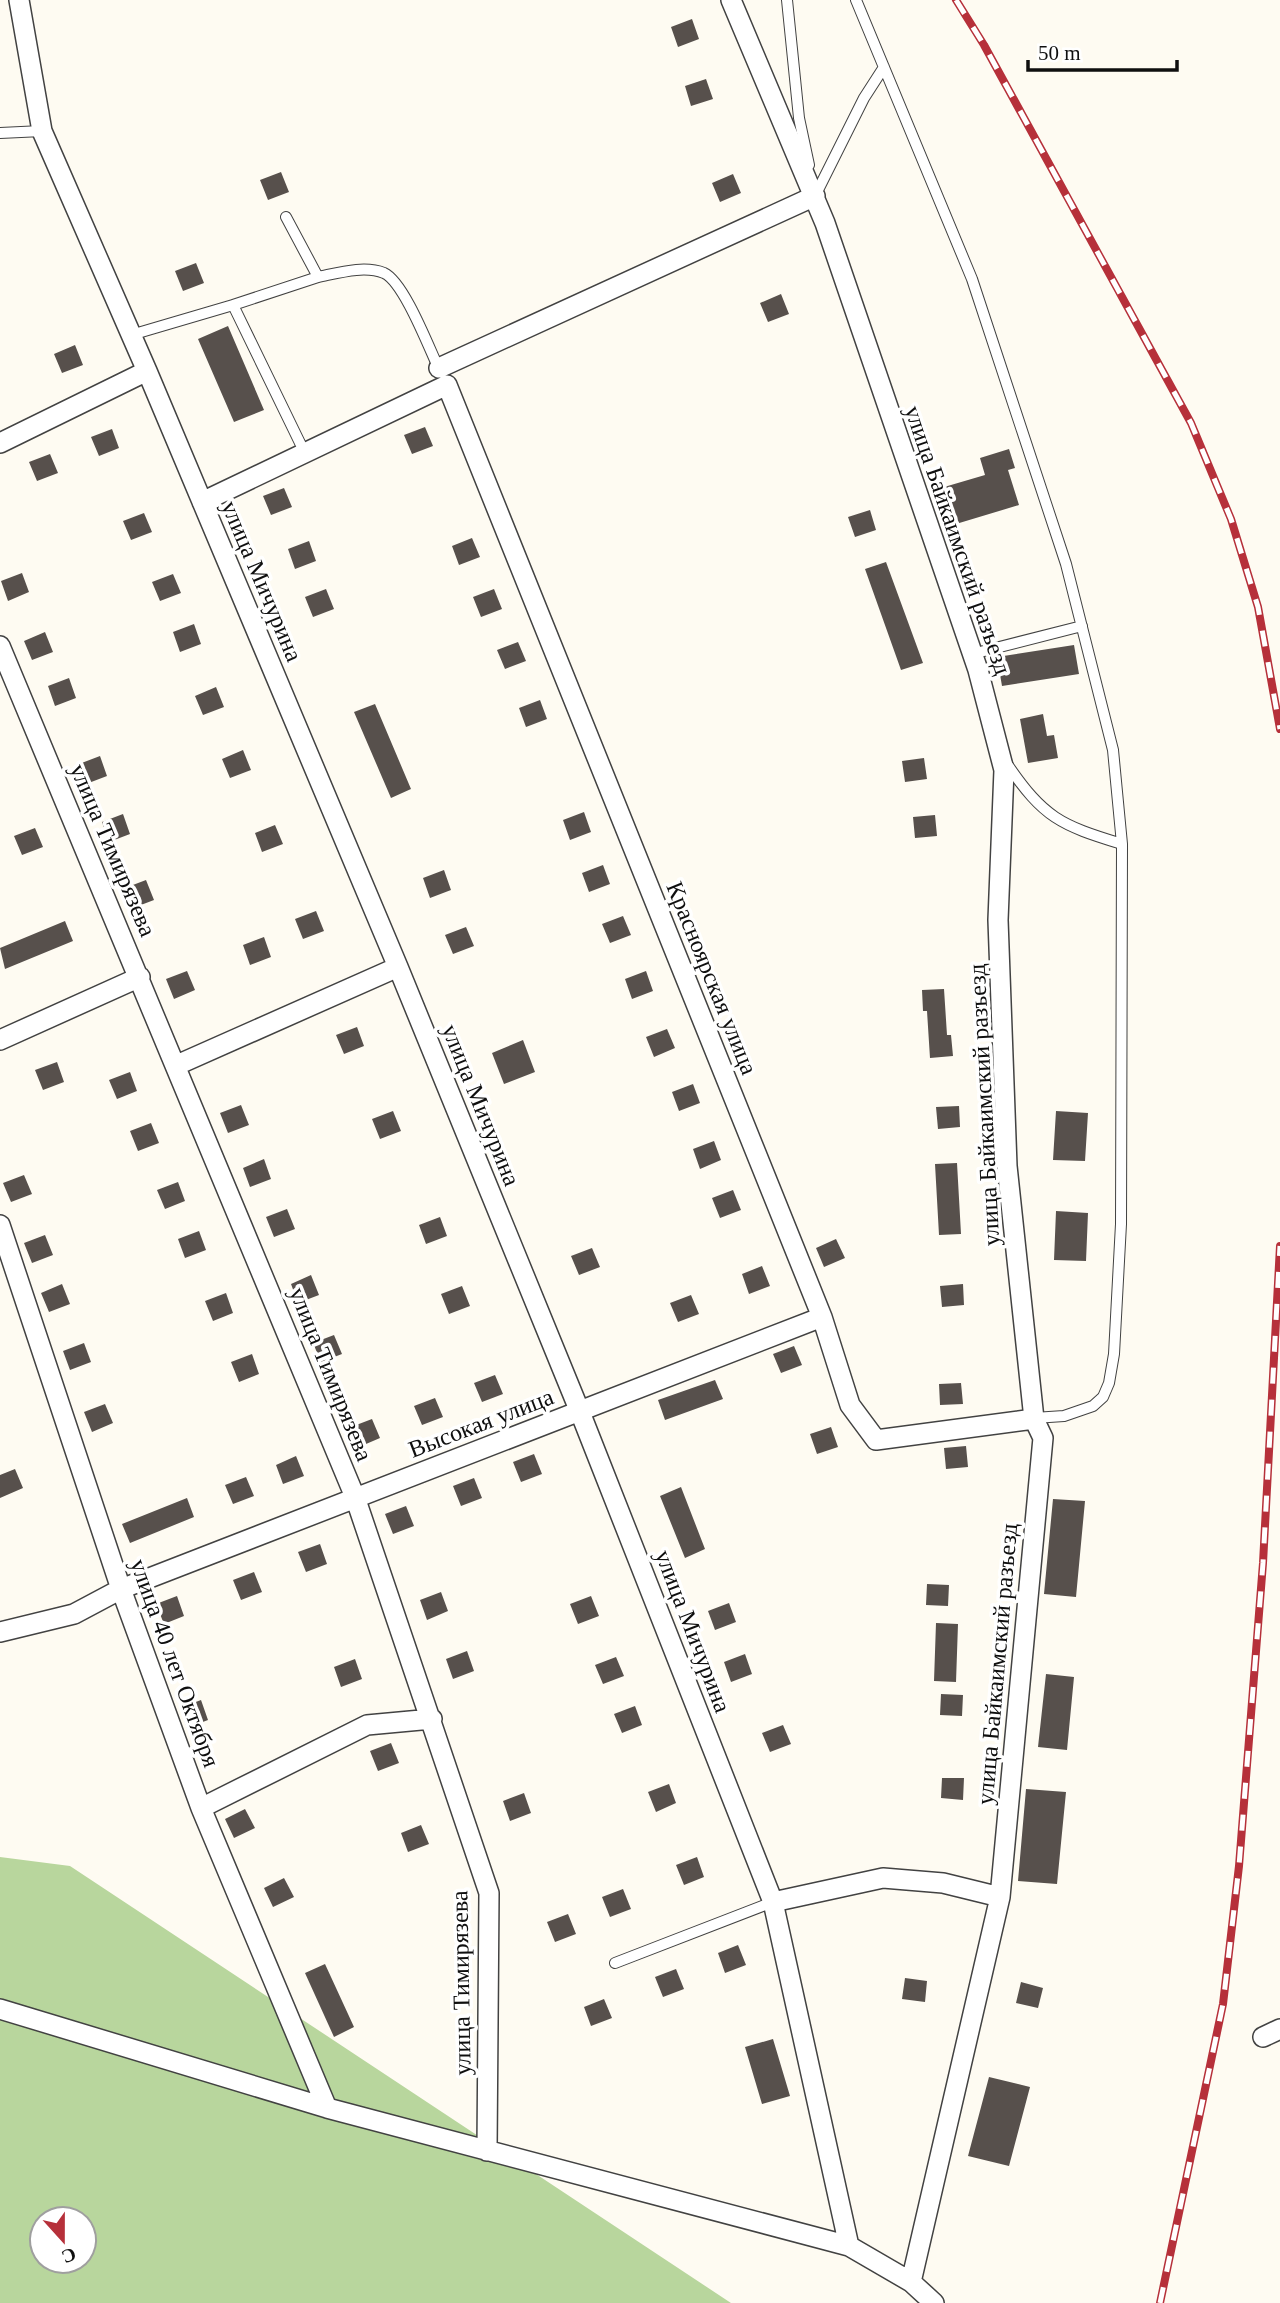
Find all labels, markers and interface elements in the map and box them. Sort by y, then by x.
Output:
scale bar [1028,28,1177,72]
text: 50 m [1038,41,1081,65]
street label: улица Байкаимский разъезд [900,402,1016,678]
street label: улица Мичурина [216,497,308,665]
street label: улица Тимирязева [65,760,161,941]
street label: Красноярская улица [661,878,763,1079]
street label: улица Байкаимский разъезд [964,963,1004,1247]
street label: улица Мичурина [437,1020,525,1190]
street label: улица Тимирязева [284,1283,378,1465]
street label: Высокая улица [405,1383,557,1463]
street label: улица Байкаимский разъезд [972,1522,1022,1806]
street label: улица Мичурина [650,1546,736,1716]
street label: улица 40 лет Октября [125,1555,225,1771]
street label: улица Тимирязева [446,1890,476,2076]
north arrow [28,2205,98,2275]
text: С [59,2243,79,2268]

